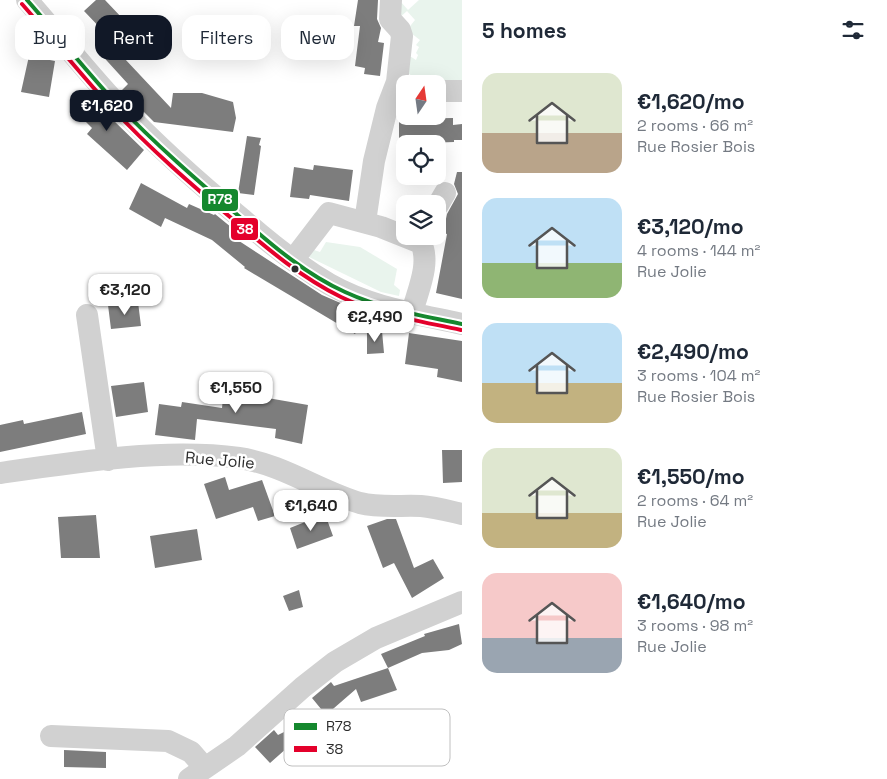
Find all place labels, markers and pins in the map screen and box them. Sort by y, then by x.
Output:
pin: €1,620 [66,90,148,132]
unlabelled marker [290,264,300,274]
pin: €3,120 [84,274,166,316]
pin: €2,490 [334,300,416,343]
pin: €1,550 [195,372,277,414]
pin: €1,640 [270,490,352,532]

